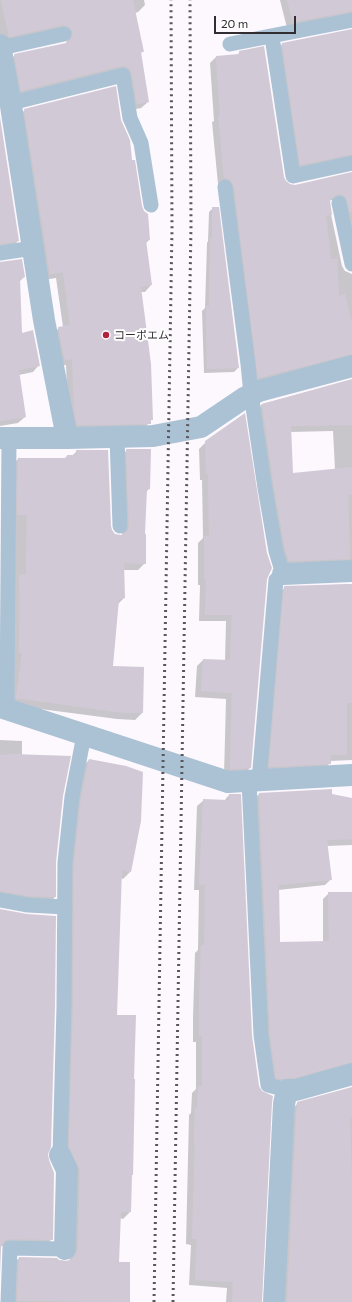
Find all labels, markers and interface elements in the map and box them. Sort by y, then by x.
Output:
scale bar [216,8,298,34]
text: 20 m [221,16,248,30]
place label: コーポエム [114,328,169,342]
marker: コーポエム [101,330,111,340]

